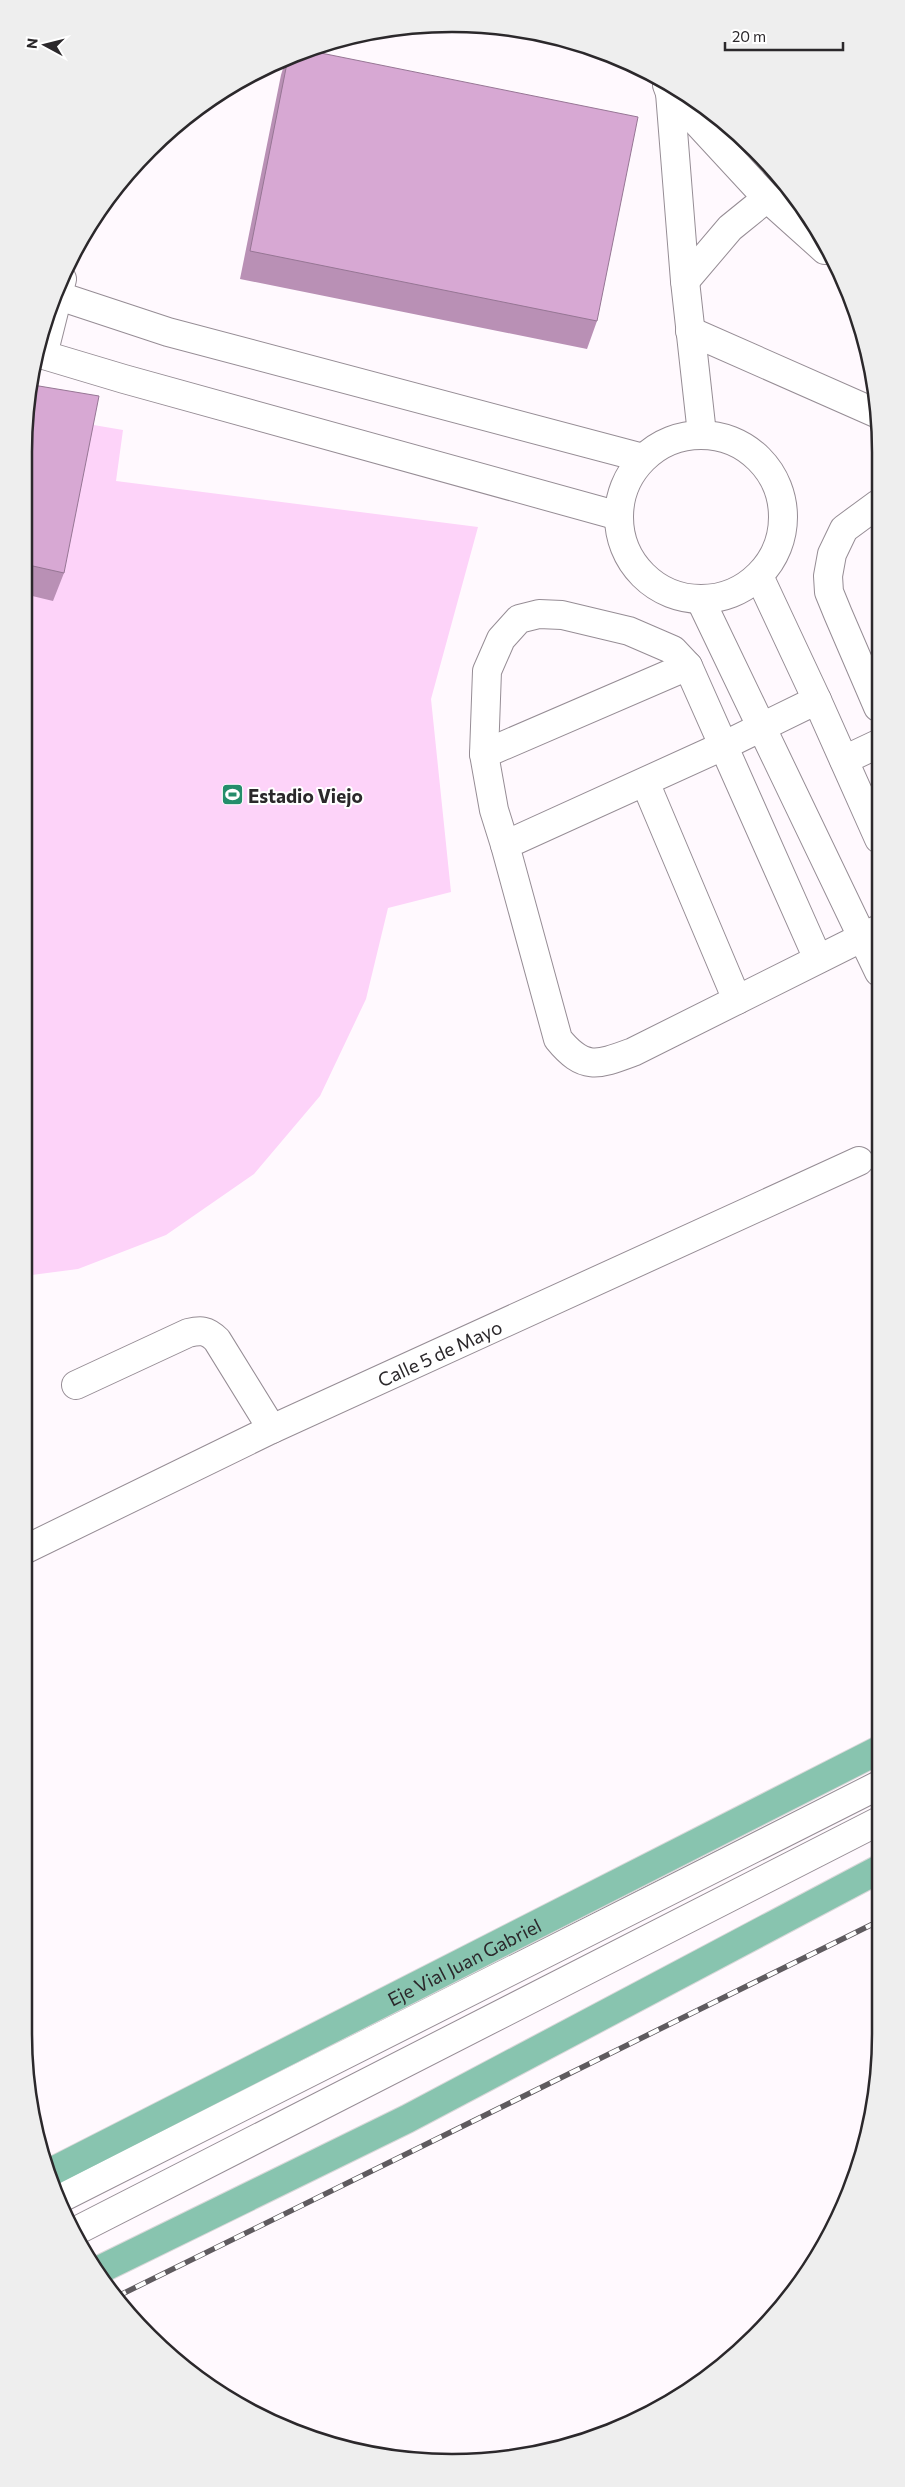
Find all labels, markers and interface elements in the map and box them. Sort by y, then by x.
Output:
north arrow [20,20,70,70]
scale bar [725,20,842,52]
text: 20 m [732,27,766,45]
text: N [23,37,41,50]
sports icon: Estadio Viejo [220,783,244,807]
place label: Estadio Viejo [248,784,363,807]
street label: Calle 5 de Mayo [374,1314,505,1391]
street label: Eje Vial Juan Gabriel [383,1913,545,2010]

